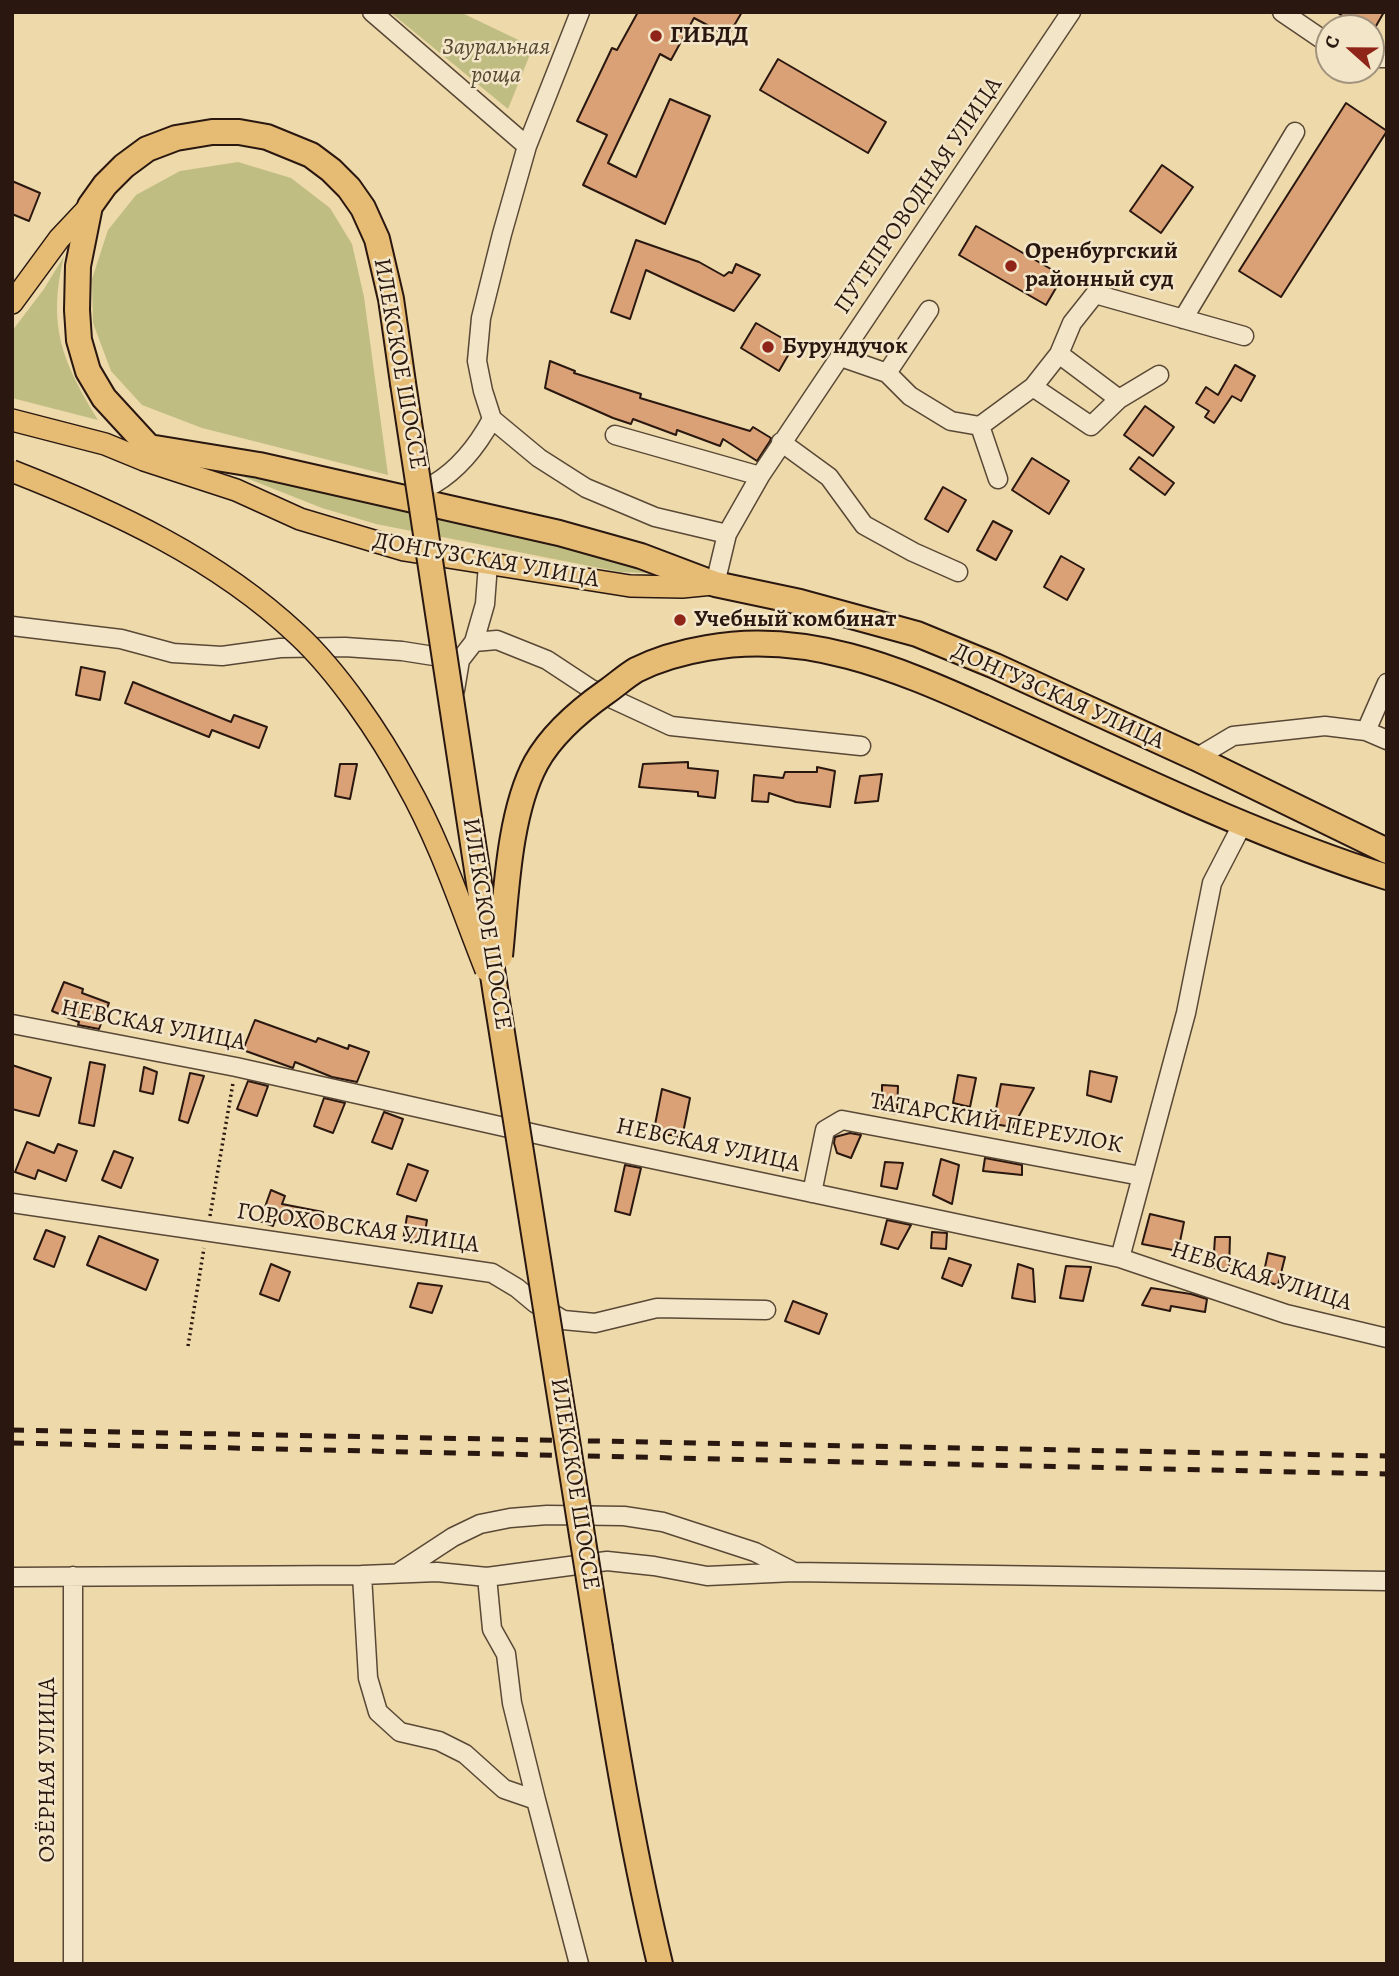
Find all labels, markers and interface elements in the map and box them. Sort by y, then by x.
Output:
north arrow [1315,14,1385,84]
place label: ГИБДД [670,22,748,50]
marker: ГИБДД [648,28,664,44]
text: С [1318,32,1346,52]
park label: Зауральная роща [442,34,550,90]
street label: ПУТЕПРОВОДНАЯ УЛИЦА [829,72,1009,320]
place label: Оренбургский районный суд [1025,238,1178,294]
street label: ИЛЕКСКОЕ ШОССЕ [366,256,432,472]
marker: Оренбургский районный суд [1003,258,1019,274]
place label: Бурундучок [782,333,908,361]
marker: Бурундучок [760,339,776,355]
street label: ДОНГУЗСКАЯ УЛИЦА [371,527,601,595]
place label: Учебный комбинат [694,606,897,634]
marker: Учебный комбинат [672,612,688,628]
street label: ДОНГУЗСКАЯ УЛИЦА [947,637,1169,757]
street label: ИЛЕКСКОЕ ШОССЕ [455,816,517,1032]
street label: НЕВСКАЯ УЛИЦА [58,994,248,1058]
street label: ТАТАРСКИЙ ПЕРЕУЛОК [867,1088,1125,1160]
street label: НЕВСКАЯ УЛИЦА [613,1112,803,1180]
street label: ГОРОХОВСКАЯ УЛИЦА [235,1198,481,1260]
street label: НЕВСКАЯ УЛИЦА [1167,1236,1355,1318]
street label: ИЛЕКСКОЕ ШОССЕ [543,1376,605,1592]
street label: ОЗЁРНАЯ УЛИЦА [34,1677,62,1863]

